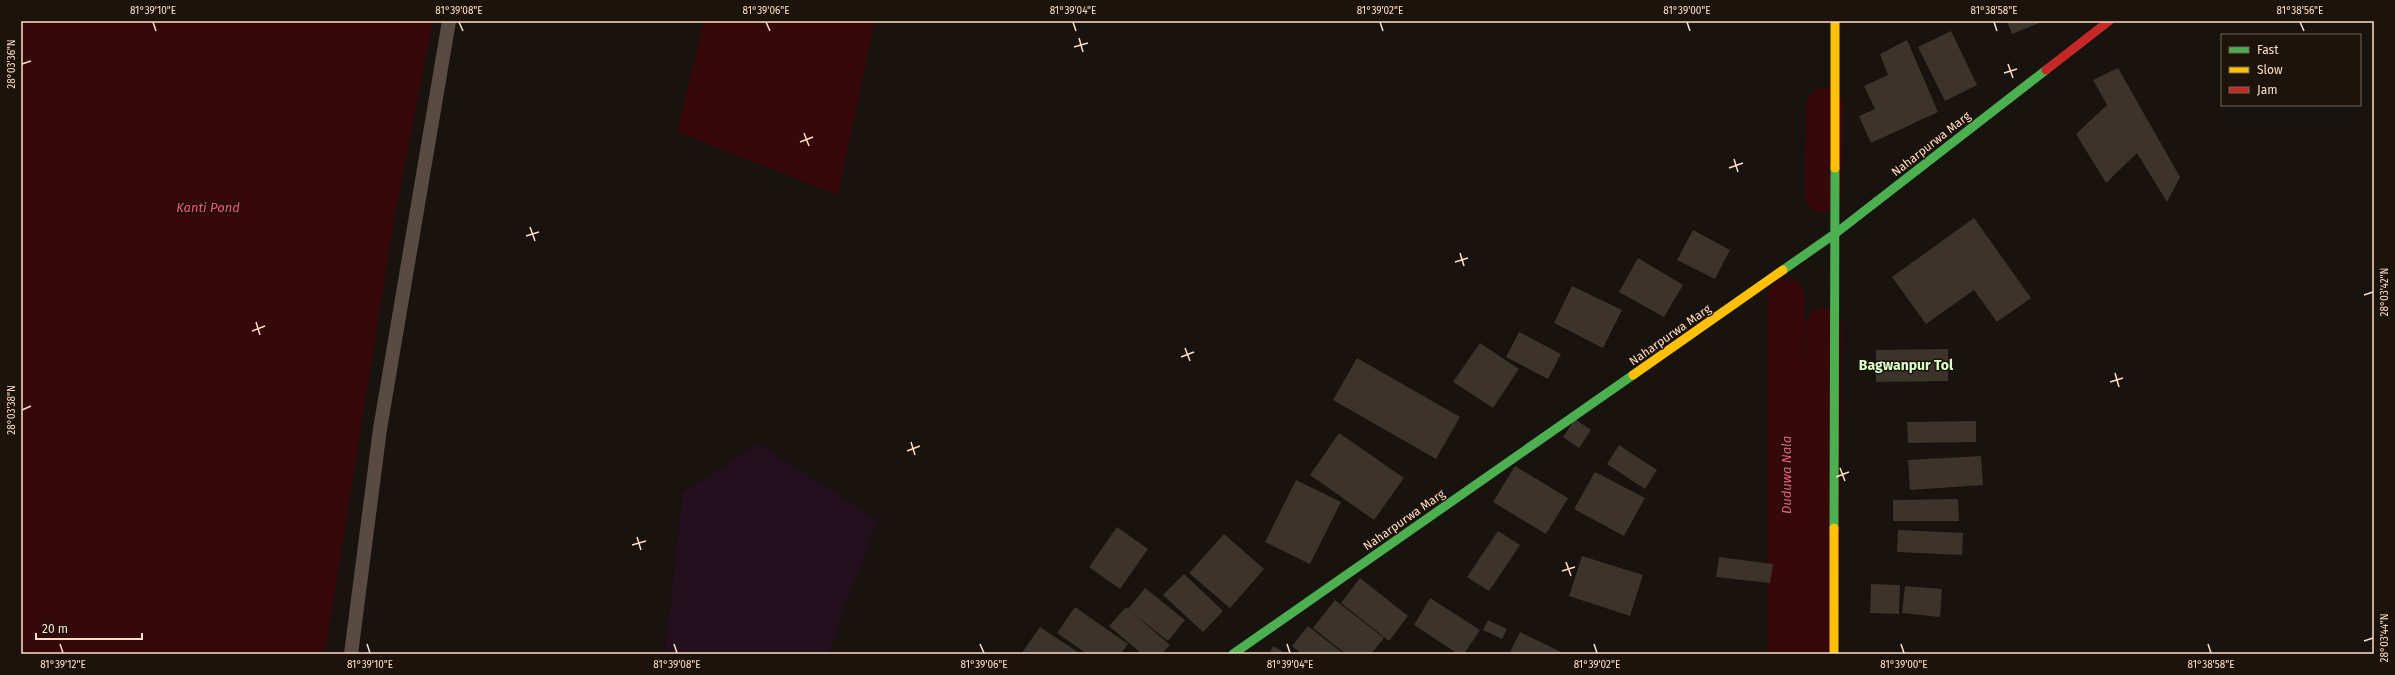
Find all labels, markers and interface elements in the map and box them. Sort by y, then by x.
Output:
text: 81°39'10"E [130,5,176,17]
text: 81°39'08"E [435,5,483,17]
text: 81°39'06"E [742,5,790,17]
text: 81°39'04"E [1050,5,1096,17]
text: 81°39'02"E [1357,5,1403,17]
text: 81°39'00"E [1663,5,1711,17]
text: 81°38'58"E [1970,5,2018,17]
text: 81°38'56"E [2277,5,2323,17]
legend [2221,34,2361,106]
text: 28°03'36"N [6,39,18,89]
text: Fast [2257,43,2279,57]
text: Slow [2257,63,2283,77]
text: Jam [2257,83,2277,97]
street label: Naharpurwa Marg [1889,108,1974,179]
water label: Kanti Pond [176,200,240,215]
text: 28°03'42"N [2379,268,2391,316]
street label: Naharpurwa Marg [1627,301,1714,368]
district label: Bagwanpur Tol [1859,357,1954,374]
text: 28°03'38"N [6,385,18,435]
water label: Duduwa Nala [1779,436,1794,514]
street label: Naharpurwa Marg [1361,486,1448,553]
text: 28°03'44"N [2379,614,2391,662]
scale bar [36,615,142,641]
text: 20 m [42,622,68,636]
text: 81°39'12"E [40,659,86,671]
text: 81°39'10"E [347,659,393,671]
text: 81°39'08"E [653,659,701,671]
text: 81°39'06"E [960,659,1008,671]
text: 81°39'04"E [1267,659,1313,671]
text: 81°39'02"E [1574,659,1620,671]
text: 81°39'00"E [1880,659,1928,671]
text: 81°38'58"E [2187,659,2235,671]

